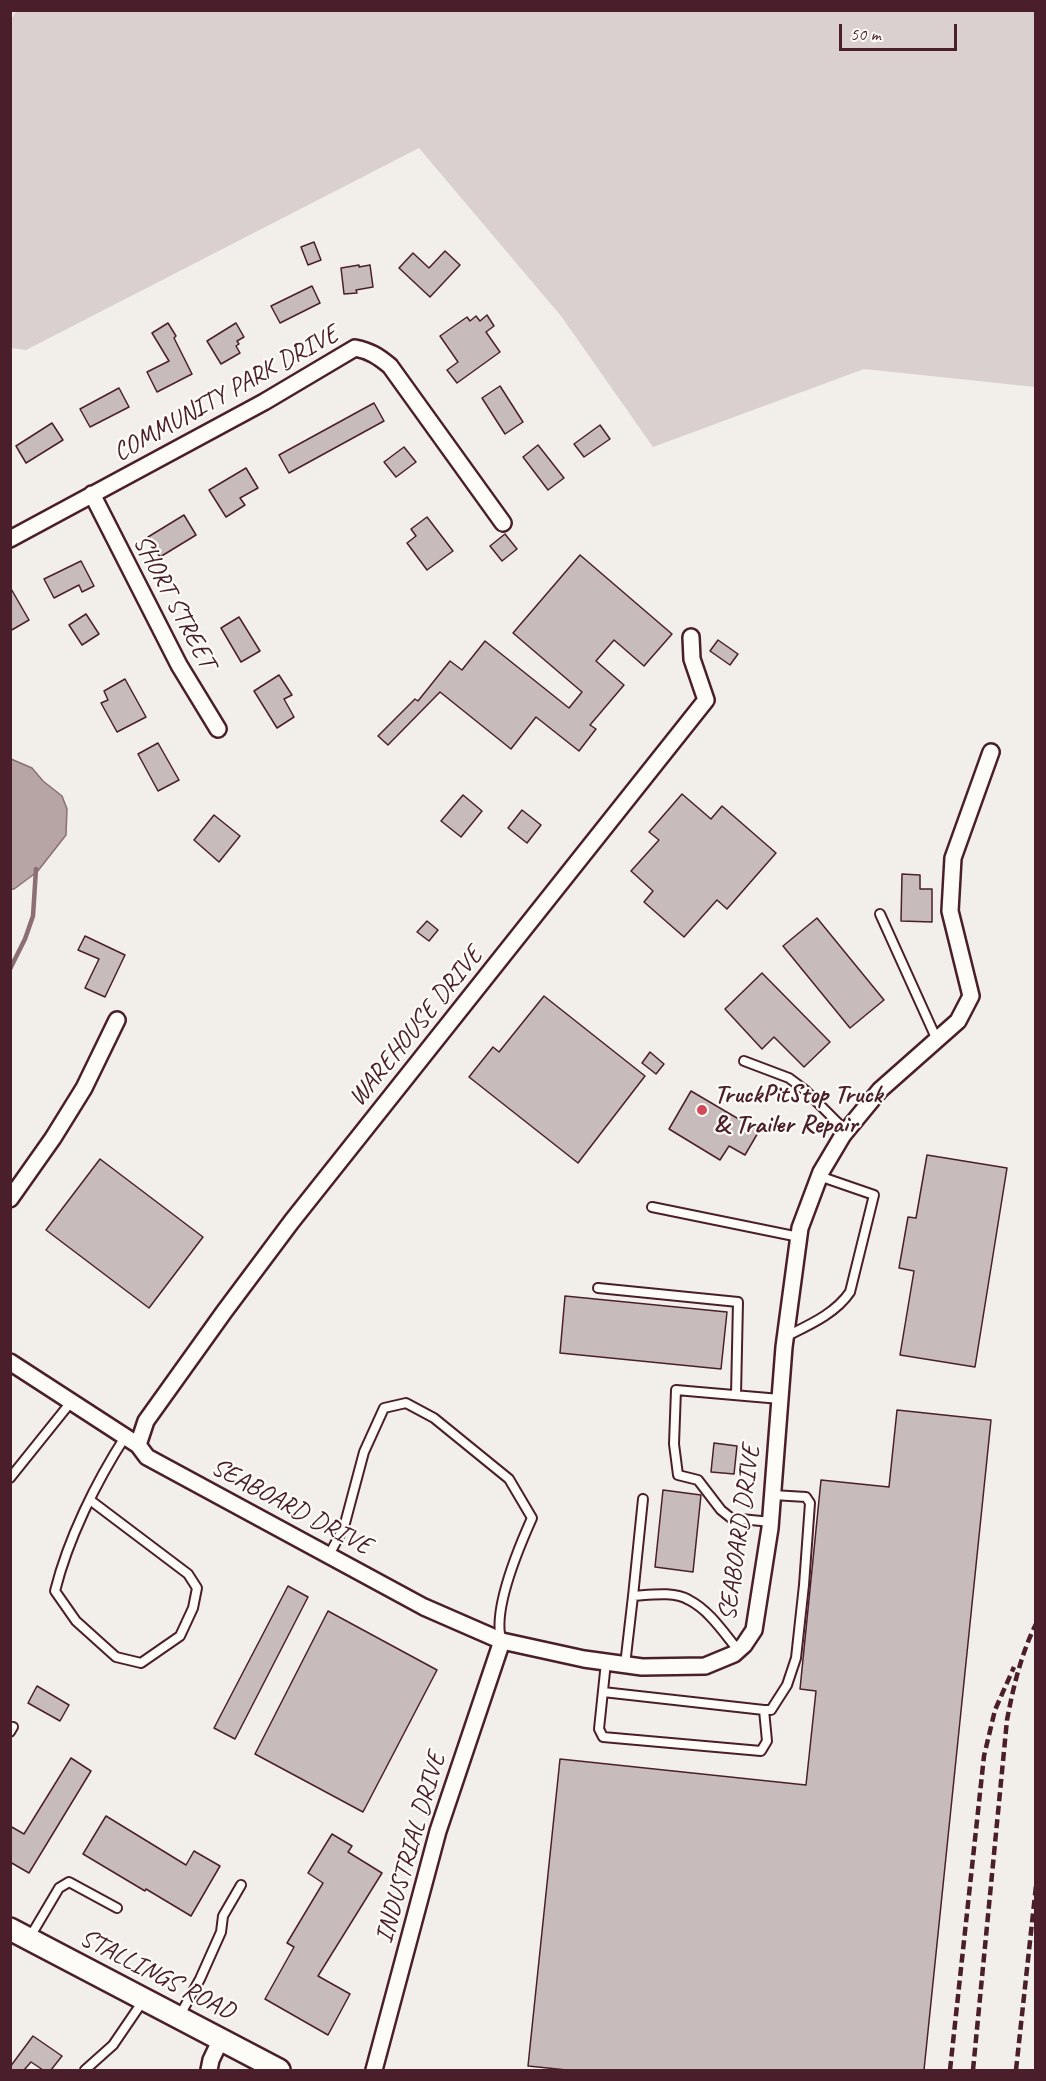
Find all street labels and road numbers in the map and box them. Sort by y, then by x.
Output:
street label: COMMUNITY PARK DRIVE [108,319,344,469]
street label: SHORT STREET [126,530,222,674]
street label: WAREHOUSE DRIVE [342,941,490,1113]
street label: SEABOARD DRIVE [712,1443,768,1623]
street label: SEABOARD DRIVE [206,1452,376,1562]
street label: INDUSTRIAL DRIVE [369,1749,453,1947]
street label: STALLINGS ROAD [74,1923,240,2027]

